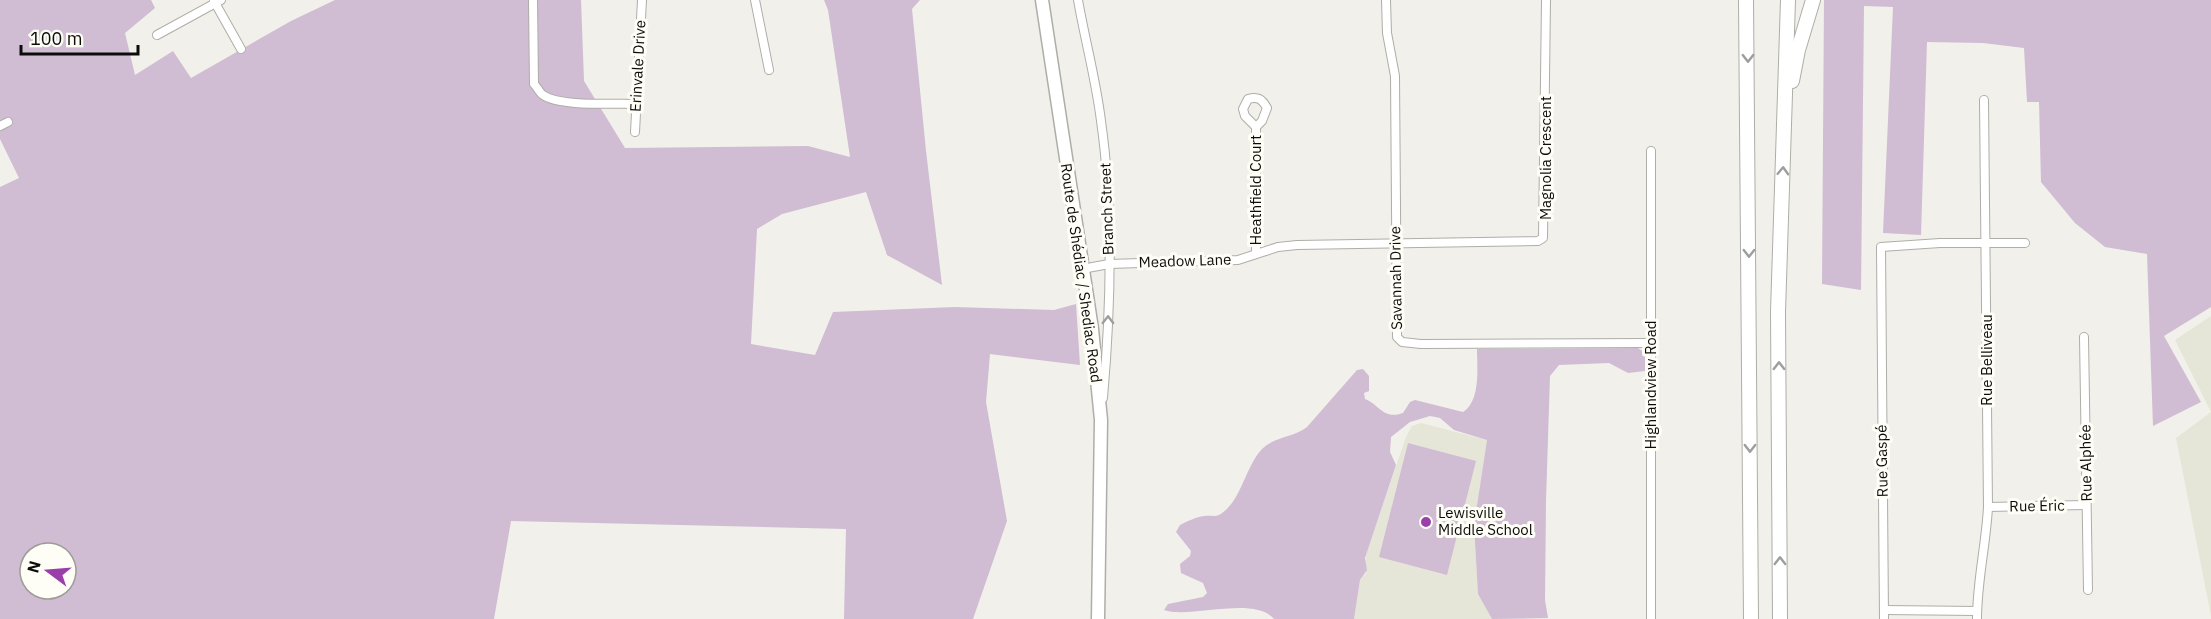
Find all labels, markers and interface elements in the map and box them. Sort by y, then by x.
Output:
scale bar [21,18,138,56]
street label: Erinvale Drive [626,19,649,113]
text: 100 m [30,27,82,50]
one-way arrow [1742,54,1754,63]
street label: Magnolia Crescent [1536,96,1555,220]
street label: Heathfield Court [1246,135,1265,245]
street label: Route de Shédiac / Shediac Road [1057,162,1106,384]
street label: Branch Street [1095,162,1118,256]
one-way arrow [1776,166,1789,175]
street label: Savannah Drive [1385,226,1406,330]
street label: Meadow Lane [1138,249,1232,272]
one-way arrow [1743,249,1755,258]
street label: Rue Belliveau [1977,314,1996,406]
one-way arrow [1102,315,1114,324]
street label: Highlandview Road [1641,321,1660,449]
one-way arrow [1773,361,1785,370]
street label: Rue Alphée [2075,424,2096,502]
street label: Rue Gaspé [1871,425,1892,497]
one-way arrow [1744,444,1756,453]
street label: Rue Éric [2009,496,2065,515]
place label: Lewisville Middle School [1438,503,1533,539]
marker: Lewisville Middle School [1419,515,1433,529]
north arrow [18,541,78,601]
one-way arrow [1774,556,1786,565]
text: N [22,559,45,575]

